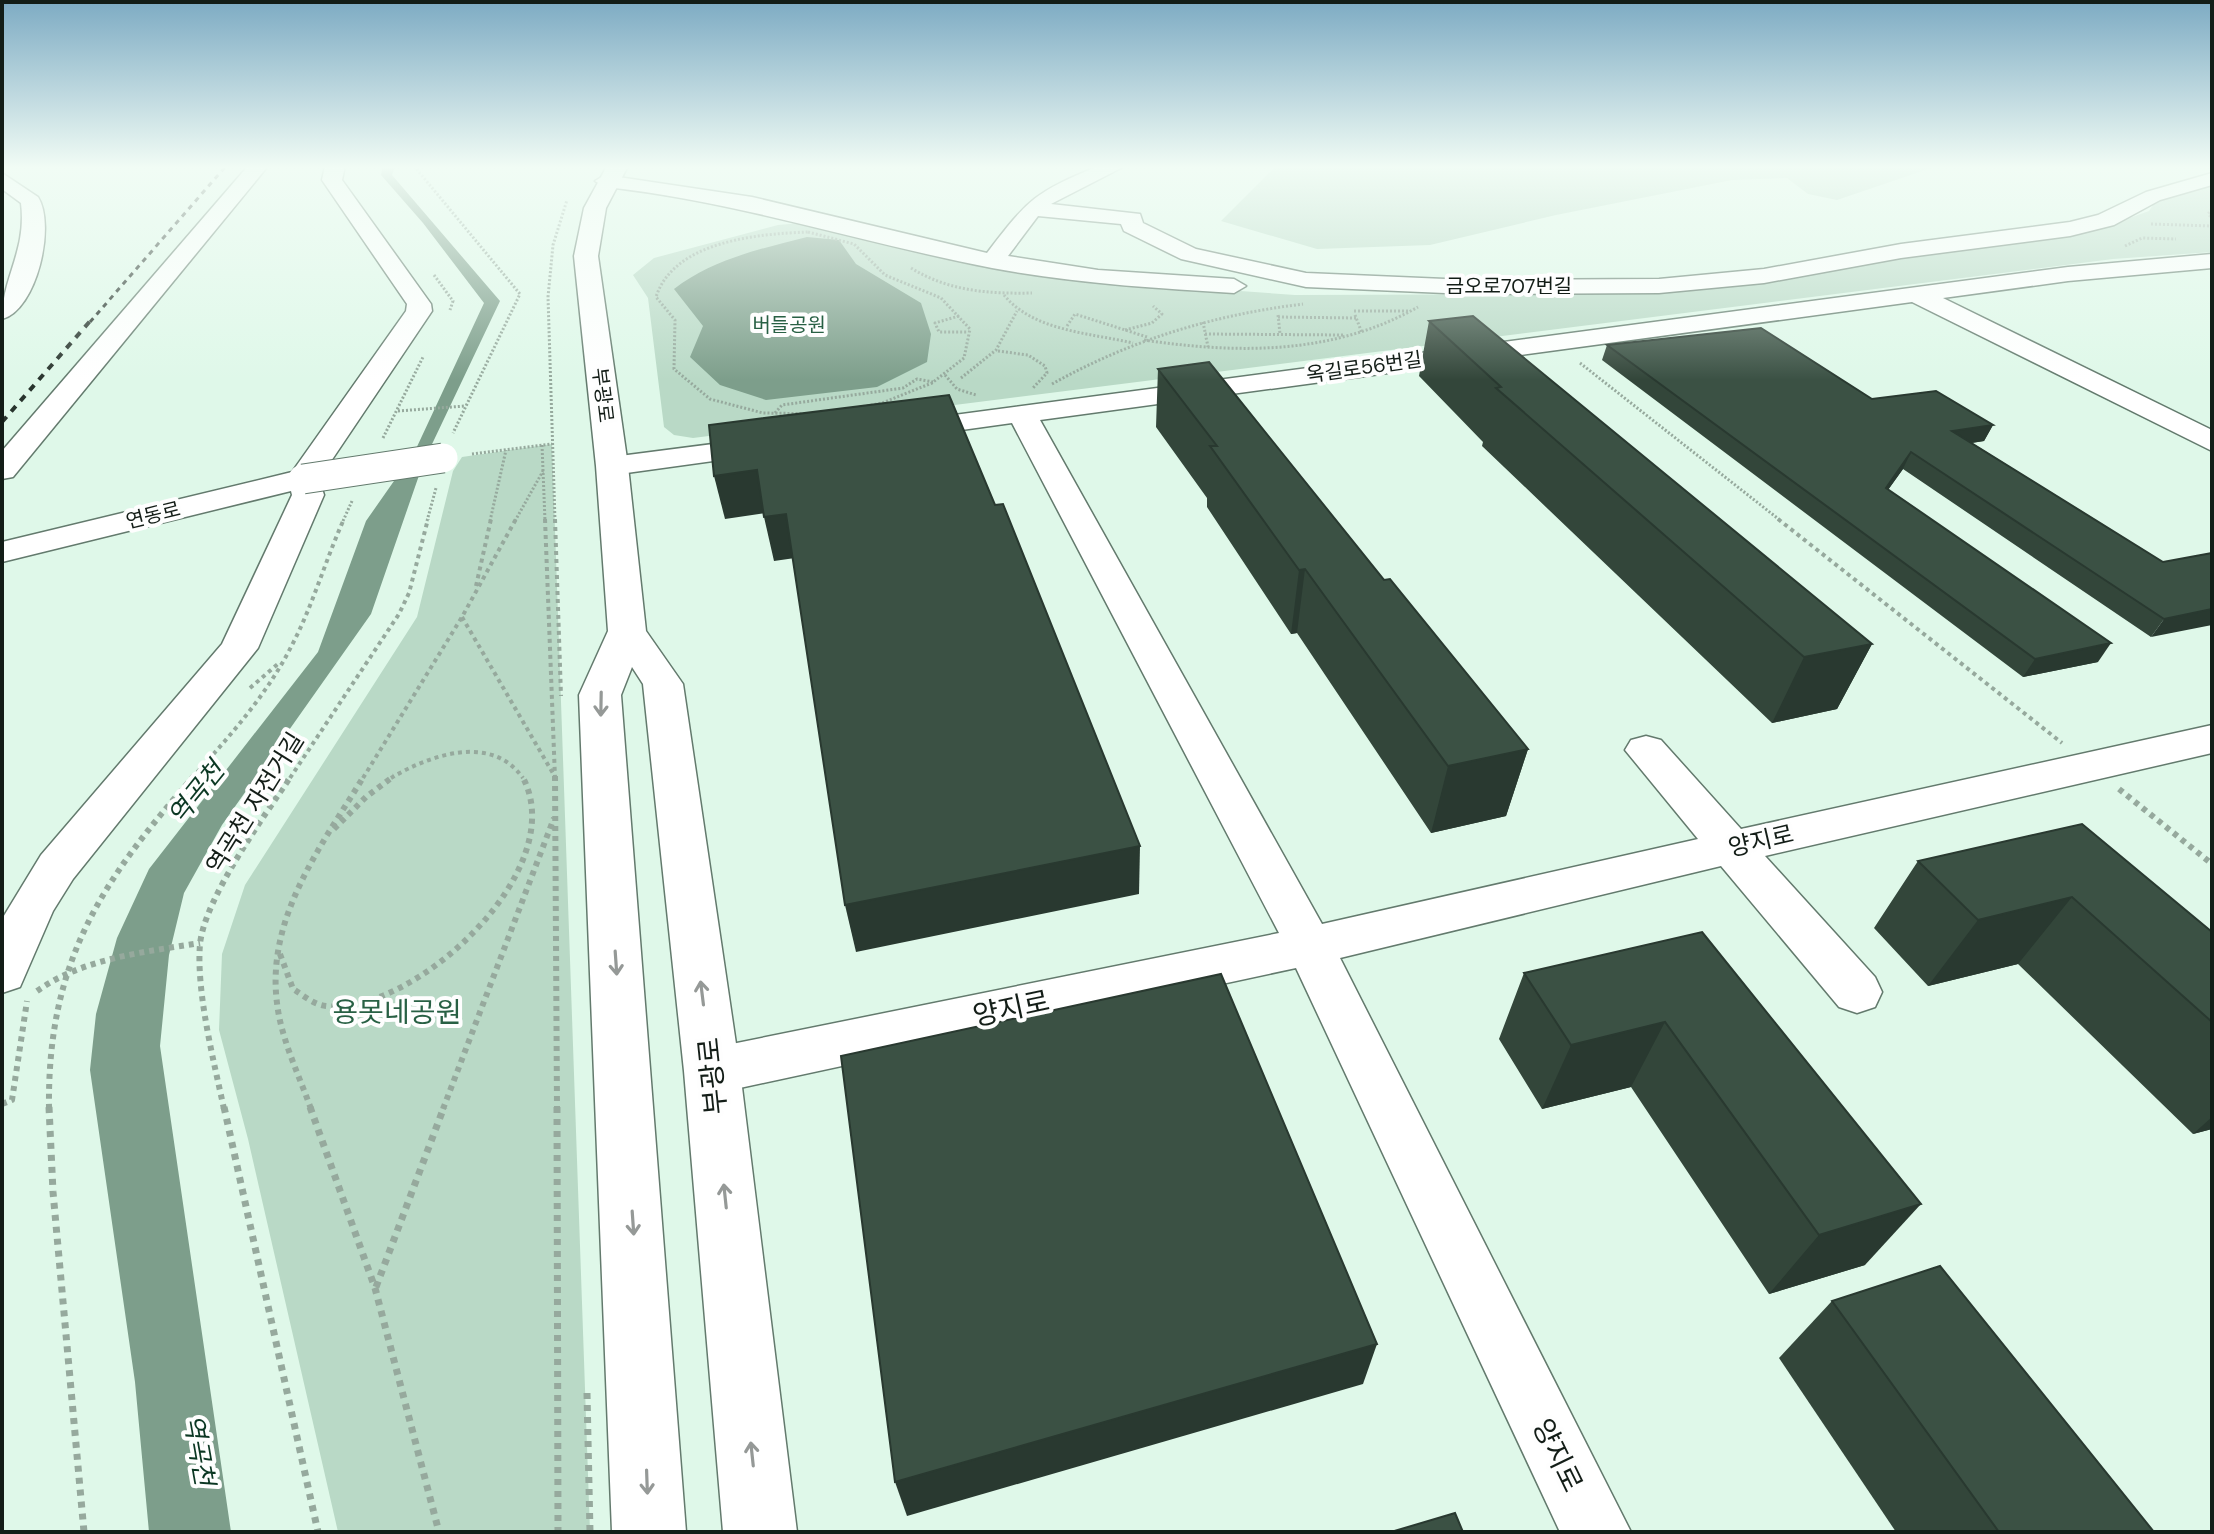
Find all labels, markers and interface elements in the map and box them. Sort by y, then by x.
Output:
street label: 금오로707번길 [1446,273,1572,299]
park label: 버들공원 [752,312,826,338]
street label: 옥길로56번길 [1304,346,1424,388]
street label: 부광로 [587,366,619,424]
street label: 연동로 [123,496,183,534]
one-way arrow [594,690,609,717]
street label: 역곡천 자전거길 [199,726,310,879]
water label: 역곡천 [160,752,234,832]
street label: 양지로 [1725,818,1797,863]
one-way arrow [609,949,624,976]
one-way arrow [694,981,709,1006]
street label: 양지로 [969,982,1053,1035]
park label: 용못네공원 [333,994,461,1031]
street label: 부광로 [690,1036,735,1116]
one-way arrow [717,1183,732,1210]
one-way arrow [625,1209,640,1236]
water label: 역곡천 [176,1412,223,1491]
street label: 양지로 [1524,1412,1591,1498]
one-way arrow [744,1441,759,1468]
one-way arrow [640,1468,655,1495]

